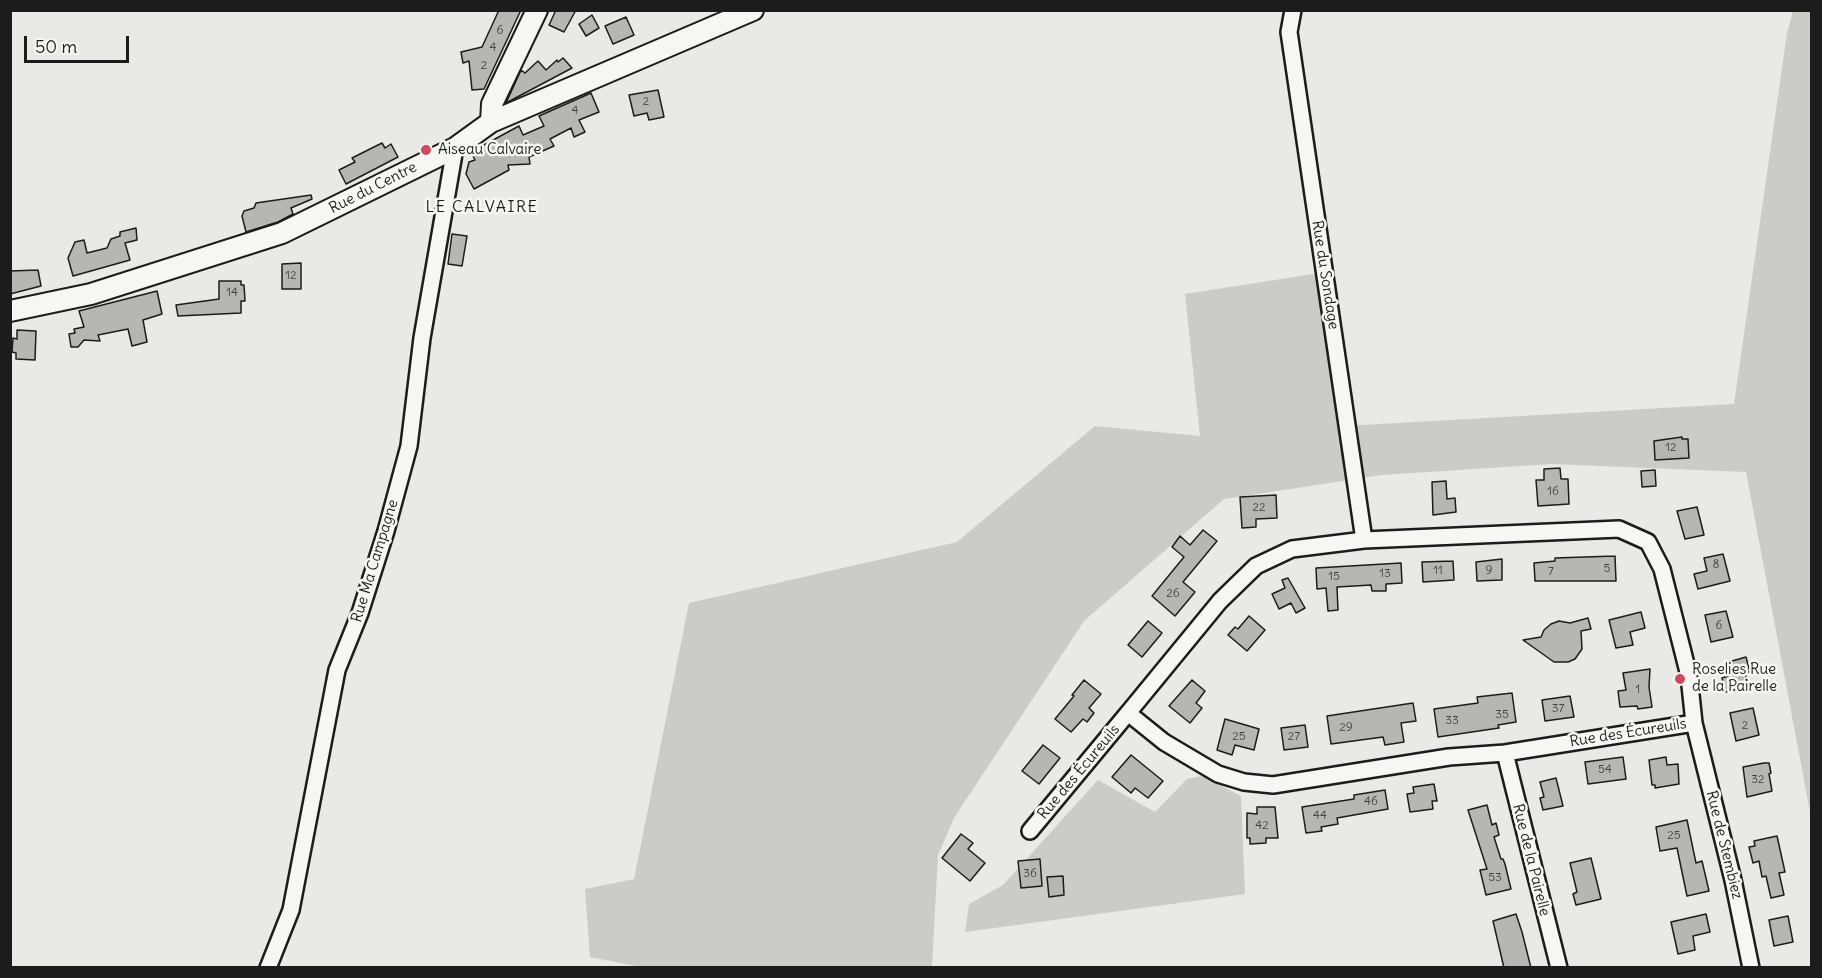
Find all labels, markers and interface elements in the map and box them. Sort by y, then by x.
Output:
scale bar [27,24,132,62]
house number: 6 [497,24,503,38]
text: 50 m [35,35,77,58]
house number: 4 [490,41,496,55]
house number: 2 [481,59,487,73]
house number: 2 [643,95,649,109]
house number: 4 [572,104,578,118]
place label: Aiseau Calvaire [438,141,541,159]
marker: Aiseau Calvaire [419,143,433,157]
street label: Rue du Centre [326,158,420,218]
district label: LE CALVAIRE [425,197,539,217]
street label: Rue du Sondage [1307,219,1343,331]
house number: 12 [285,269,297,283]
house number: 14 [226,286,238,300]
house number: 12 [1665,441,1677,455]
house number: 16 [1547,485,1559,499]
street label: Rue Ma Campagne [348,497,402,625]
house number: 22 [1252,501,1266,515]
house number: 8 [1713,558,1719,572]
house number: 5 [1604,562,1610,576]
house number: 11 [1433,564,1443,578]
house number: 9 [1486,564,1492,578]
house number: 7 [1548,565,1554,579]
house number: 13 [1379,567,1391,581]
house number: 15 [1328,570,1340,584]
house number: 26 [1166,587,1180,601]
house number: 6 [1716,619,1722,633]
place label: Roselies Rue de la Pairelle [1692,661,1777,696]
marker: Roselies Rue de la Pairelle [1673,672,1687,686]
house number: 1 [1636,683,1640,697]
house number: 37 [1552,702,1564,716]
house number: 35 [1495,708,1509,722]
house number: 33 [1445,714,1459,728]
street label: Rue des Écureuils [1568,715,1688,751]
house number: 2 [1742,719,1748,733]
street label: Rue des Écureuils [1034,721,1124,823]
house number: 29 [1339,721,1353,735]
house number: 25 [1232,730,1246,744]
house number: 27 [1288,730,1300,744]
house number: 54 [1598,763,1612,777]
house number: 32 [1751,773,1765,787]
street label: Rue de Stembiez [1702,789,1746,901]
house number: 46 [1364,795,1378,809]
street label: Rue de la Pairelle [1508,802,1554,918]
house number: 44 [1313,809,1327,823]
house number: 42 [1255,819,1269,833]
house number: 25 [1667,829,1681,843]
house number: 36 [1023,867,1037,881]
house number: 53 [1488,871,1502,885]

